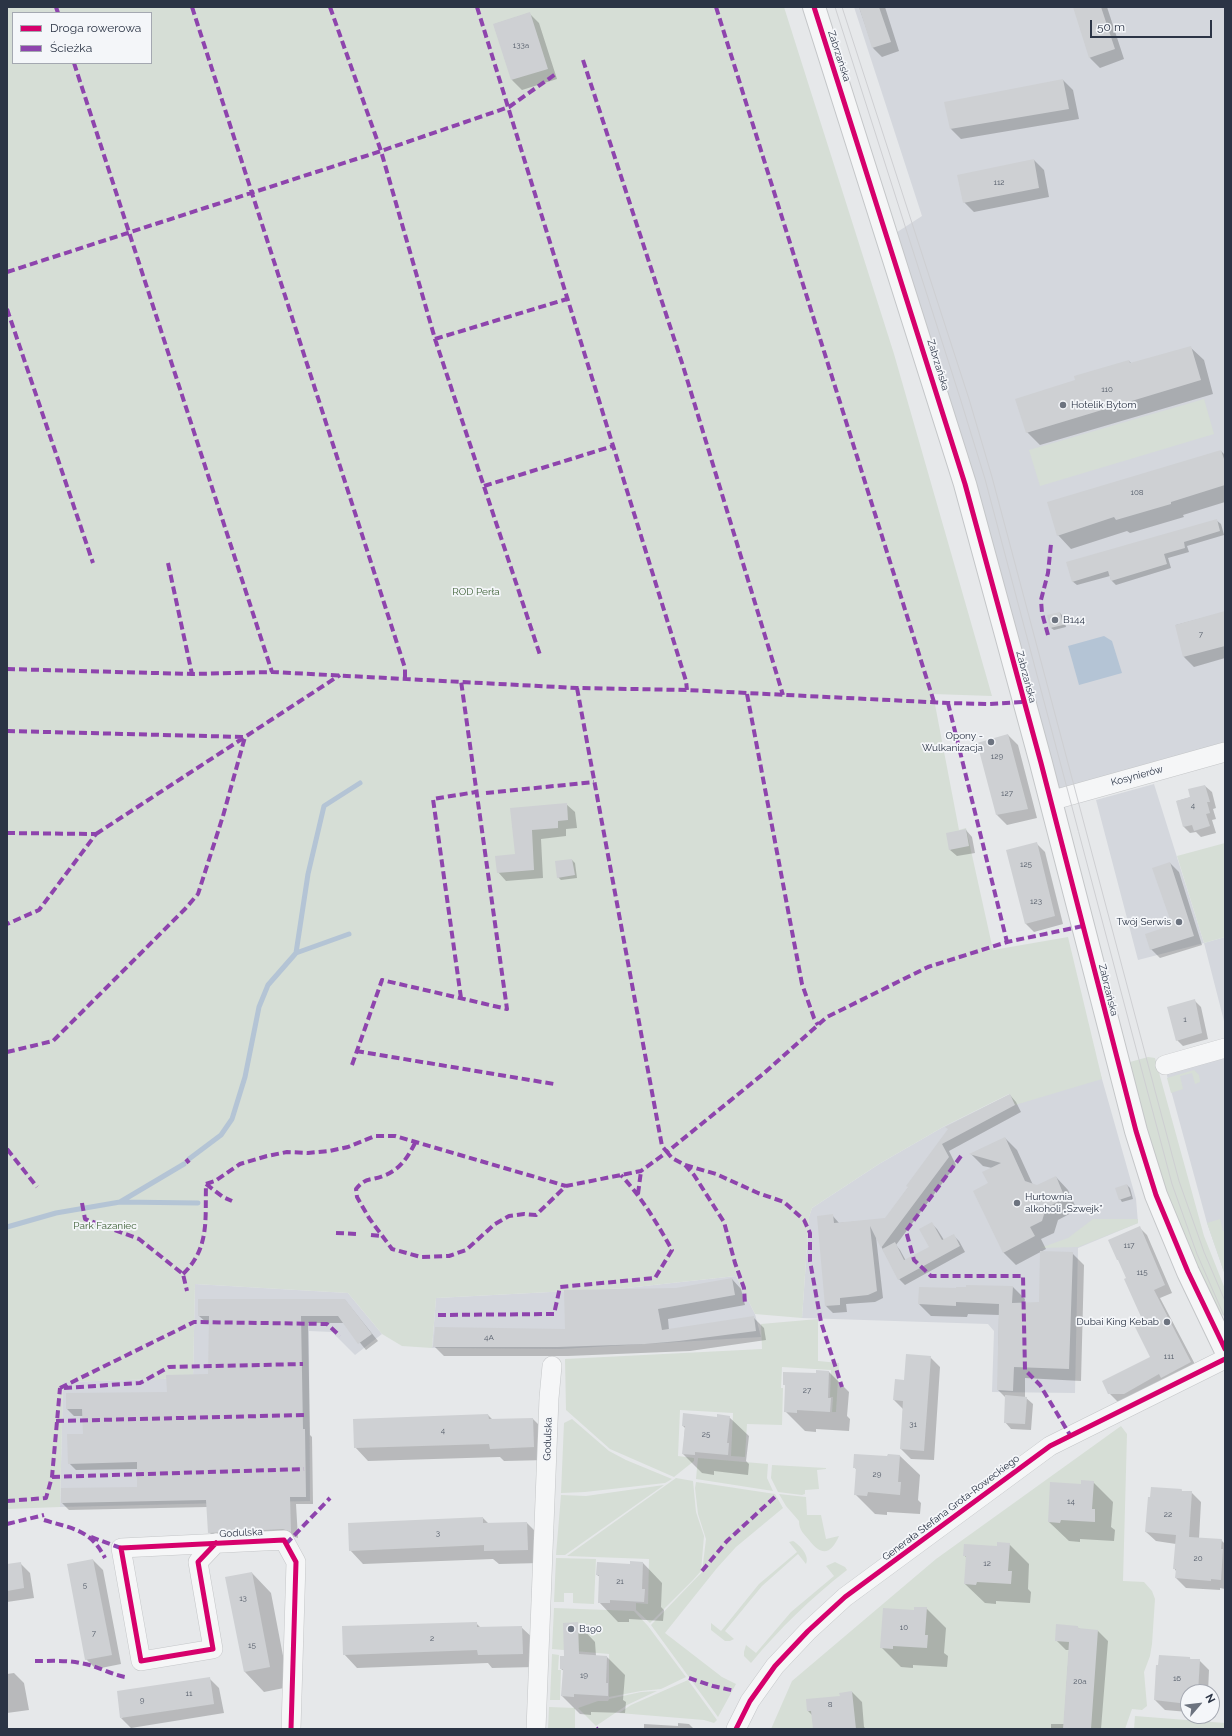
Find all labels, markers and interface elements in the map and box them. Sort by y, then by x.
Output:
legend [12,12,152,64]
scale bar [1092,12,1214,38]
text: 50 m [1097,20,1125,34]
text: Droga rowerowa [50,21,141,35]
street label: Zabrzańska [825,29,853,83]
text: Ścieżka [50,41,92,55]
house number: 133a [513,41,529,51]
house number: 112 [993,178,1005,188]
street label: Zabrzańska [924,338,952,392]
house number: 110 [1101,385,1113,395]
place label: Hotelik Bytom [1071,399,1136,411]
marker: Hotelik Bytom [1058,400,1068,410]
house number: 108 [1130,488,1144,498]
park label: ROD Perła [452,586,500,598]
place label: B144 [1063,614,1085,626]
marker: B144 [1050,615,1060,625]
house number: 7 [1199,630,1203,640]
street label: Zabrzańska [1013,650,1039,704]
place label: Opony - Wulkanizacja [922,730,983,754]
marker: Opony - Wulkanizacja [986,737,996,747]
house number: 129 [991,752,1003,762]
street label: Kosynierów [1110,763,1164,789]
house number: 127 [1001,789,1013,799]
house number: 4 [1191,801,1195,811]
house number: 125 [1020,860,1032,870]
house number: 123 [1030,897,1042,907]
place label: Twój Serwis [1116,916,1171,928]
marker: Twój Serwis [1174,917,1184,927]
street label: Zabrzańska [1096,963,1120,1017]
house number: 1 [1183,1015,1187,1025]
place label: Hurtownia alkoholi „Szwejk” [1025,1191,1102,1214]
marker: Hurtownia alkoholi „Szwejk” [1012,1198,1022,1208]
park label: Park Fazaniec [73,1220,137,1232]
house number: 117 [1123,1241,1135,1251]
house number: 115 [1136,1268,1148,1278]
place label: Dubai King Kebab [1077,1316,1159,1328]
marker: Dubai King Kebab [1162,1317,1172,1327]
house number: 4A [484,1333,494,1343]
house number: 111 [1164,1352,1174,1362]
house number: 27 [803,1386,811,1396]
street label: Godulska [541,1417,555,1461]
house number: 31 [909,1420,917,1430]
house number: 4 [441,1426,445,1436]
house number: 25 [702,1430,710,1440]
street label: Generała Stefana Grota-Roweckiego [880,1452,1022,1564]
house number: 29 [873,1470,881,1480]
house number: 14 [1067,1497,1075,1507]
house number: 22 [1164,1510,1172,1520]
street label: Godulska [219,1526,263,1540]
house number: 3 [436,1529,440,1539]
house number: 20 [1193,1554,1203,1564]
house number: 12 [983,1559,991,1569]
house number: 21 [616,1577,624,1587]
house number: 5 [83,1581,87,1591]
house number: 13 [239,1594,247,1604]
place label: B190 [579,1623,602,1635]
house number: 10 [900,1623,908,1633]
marker: B190 [566,1624,576,1634]
house number: 7 [92,1629,96,1639]
house number: 2 [430,1634,434,1644]
house number: 15 [248,1641,256,1651]
house number: 19 [580,1671,588,1681]
house number: 16 [1173,1674,1181,1684]
house number: 20a [1073,1677,1087,1687]
north arrow [1180,1684,1220,1724]
house number: 11 [186,1689,192,1699]
text: N [1202,1692,1218,1705]
house number: 9 [140,1696,144,1706]
house number: 8 [828,1700,832,1710]

